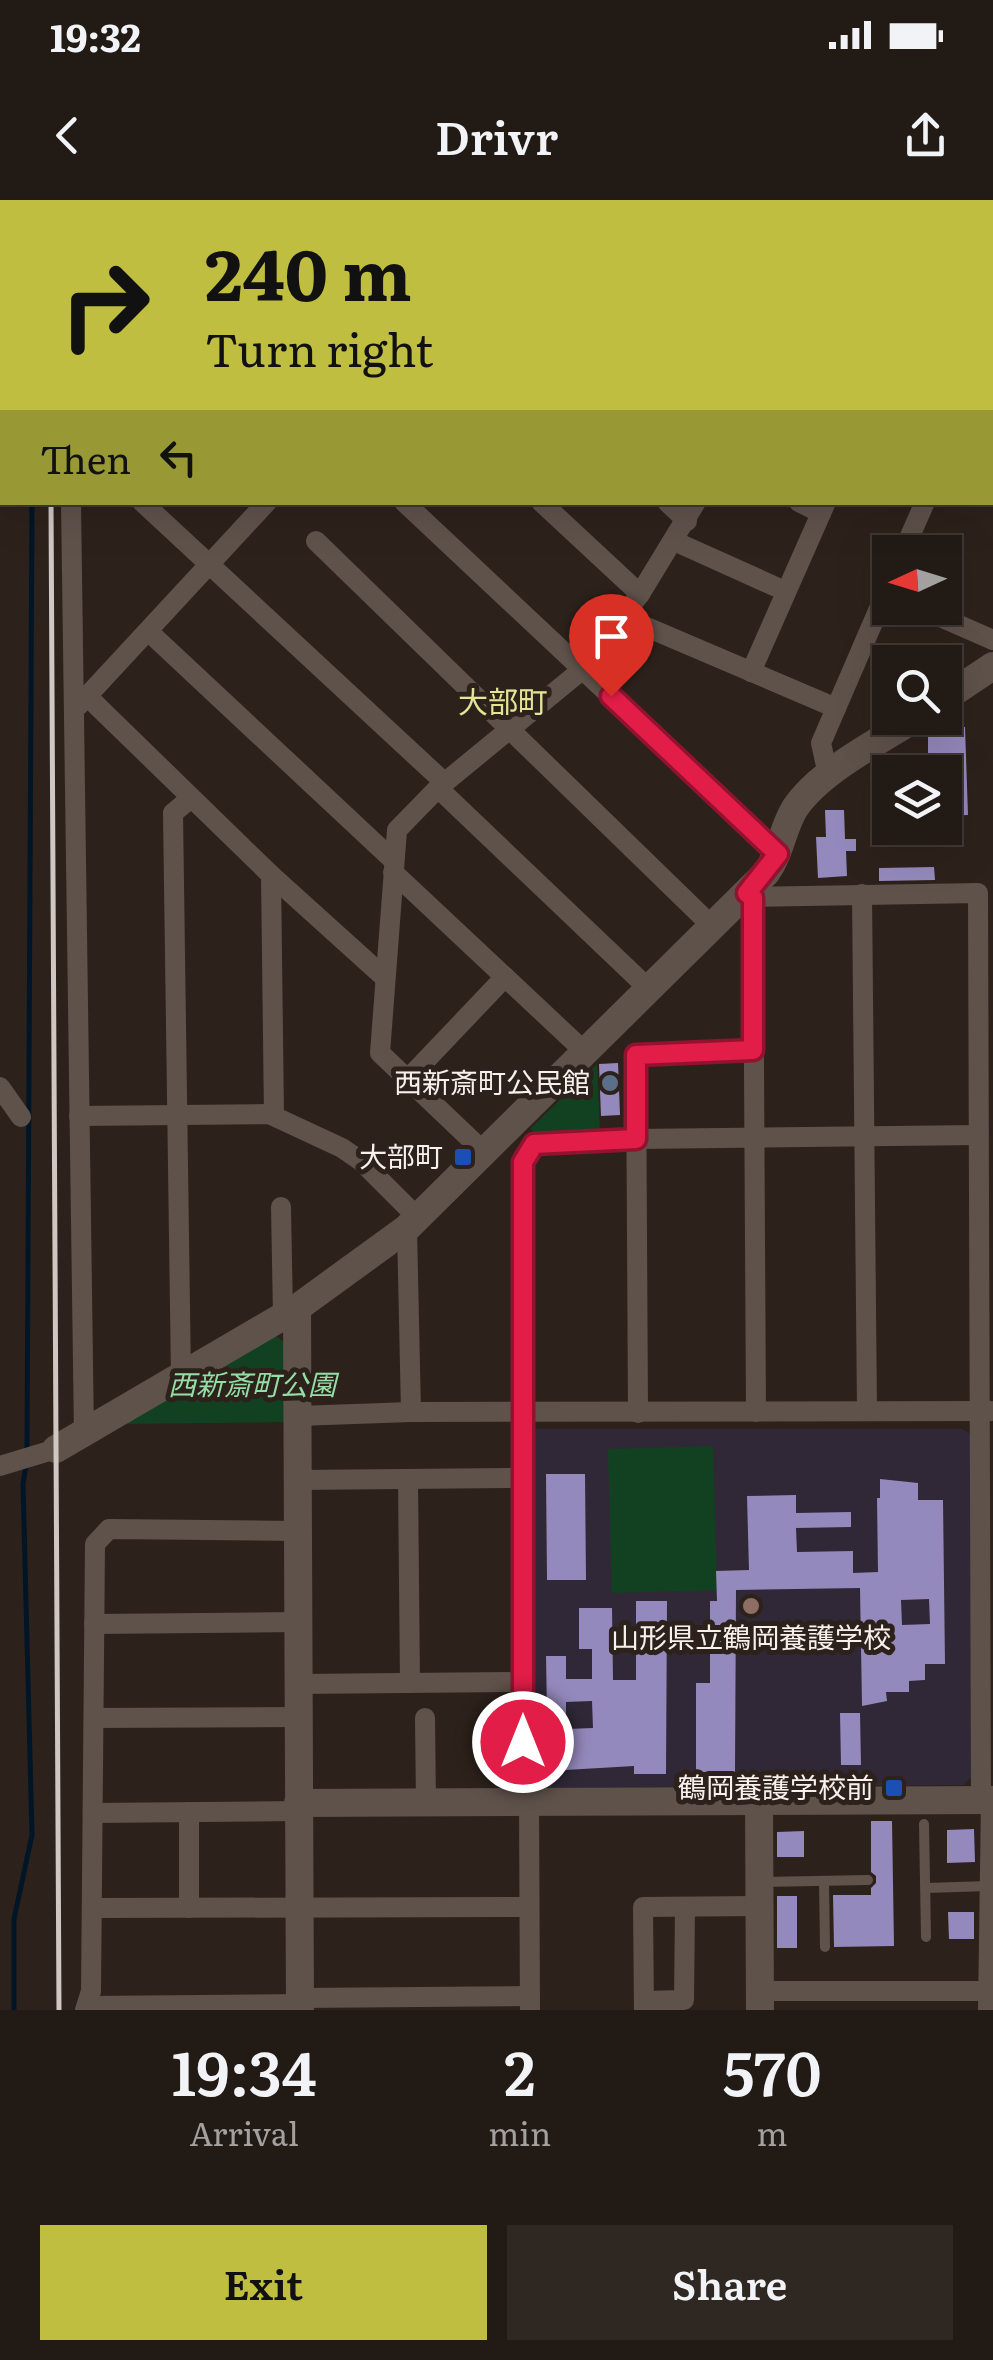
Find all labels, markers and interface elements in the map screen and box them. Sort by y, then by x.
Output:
text: 19:32 [50,7,141,64]
text: Drivr [435,102,558,169]
icon: back [40,108,95,163]
icon: share [898,108,953,163]
text: 240 m [205,219,412,323]
icon: right [40,240,170,370]
text: Turn right [205,314,433,381]
text: Then [40,429,131,486]
icon: left [151,430,206,485]
north arrow [872,535,962,625]
map controls [872,535,962,845]
pin [569,594,654,697]
icon: arrive [584,609,639,664]
button: search [872,645,962,735]
district label: 大部町 [458,678,548,722]
button: layers [872,755,962,845]
place label: 西新斎町公民館 [394,1060,590,1102]
marker: 西新斎町公民館 [599,1072,621,1094]
place label: 大部町 [359,1134,443,1176]
marker: 大部町 [452,1146,474,1168]
park label: 西新斎町公園 [168,1362,340,1404]
marker: 山形県立鶴岡養護学校 [740,1595,762,1617]
place label: 山形県立鶴岡養護学校 [611,1615,891,1657]
position arrow [471,1690,575,1794]
place label: 鶴岡養護学校前 [678,1765,874,1807]
marker: 鶴岡養護学校前 [883,1777,905,1799]
text: 19:34 [172,2025,317,2114]
text: 2 [504,2025,535,2114]
text: 570 [723,2025,821,2114]
text: Arrival [189,2108,299,2156]
text: min [488,2108,551,2156]
text: m [757,2108,788,2156]
button: Exit [40,2225,487,2340]
button: Share [507,2225,953,2340]

